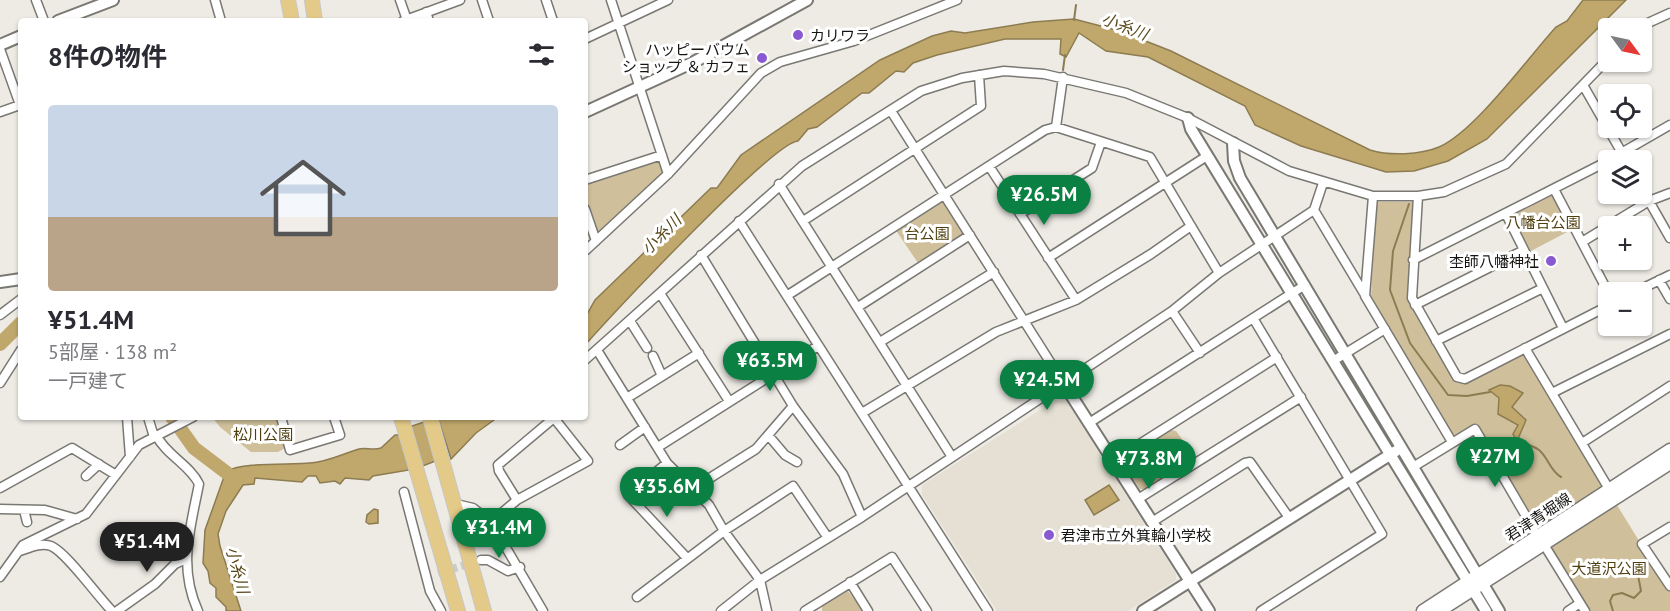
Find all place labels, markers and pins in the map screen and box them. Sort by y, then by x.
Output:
place label: カリワラ [810,26,870,45]
marker: カリワラ [791,28,805,42]
place label: ハッピーバウム ショップ ＆ カフェ [622,40,750,76]
marker: ハッピーバウム ショップ ＆ カフェ [755,51,769,65]
pin: ¥26.5M [995,175,1093,226]
place label: 杢師八幡神社 [1449,252,1539,271]
marker: 杢師八幡神社 [1544,254,1558,268]
pin: ¥63.5M [721,341,819,392]
pin: ¥24.5M [998,360,1096,411]
pin: ¥27M [1459,437,1531,488]
pin: ¥73.8M [1100,439,1198,490]
pin: ¥35.6M [618,467,716,518]
pin: ¥31.4M [450,508,548,559]
pin: ¥51.4M [98,522,196,573]
place label: 君津市立外箕輪小学校 [1061,526,1211,545]
marker: 君津市立外箕輪小学校 [1042,528,1056,542]

